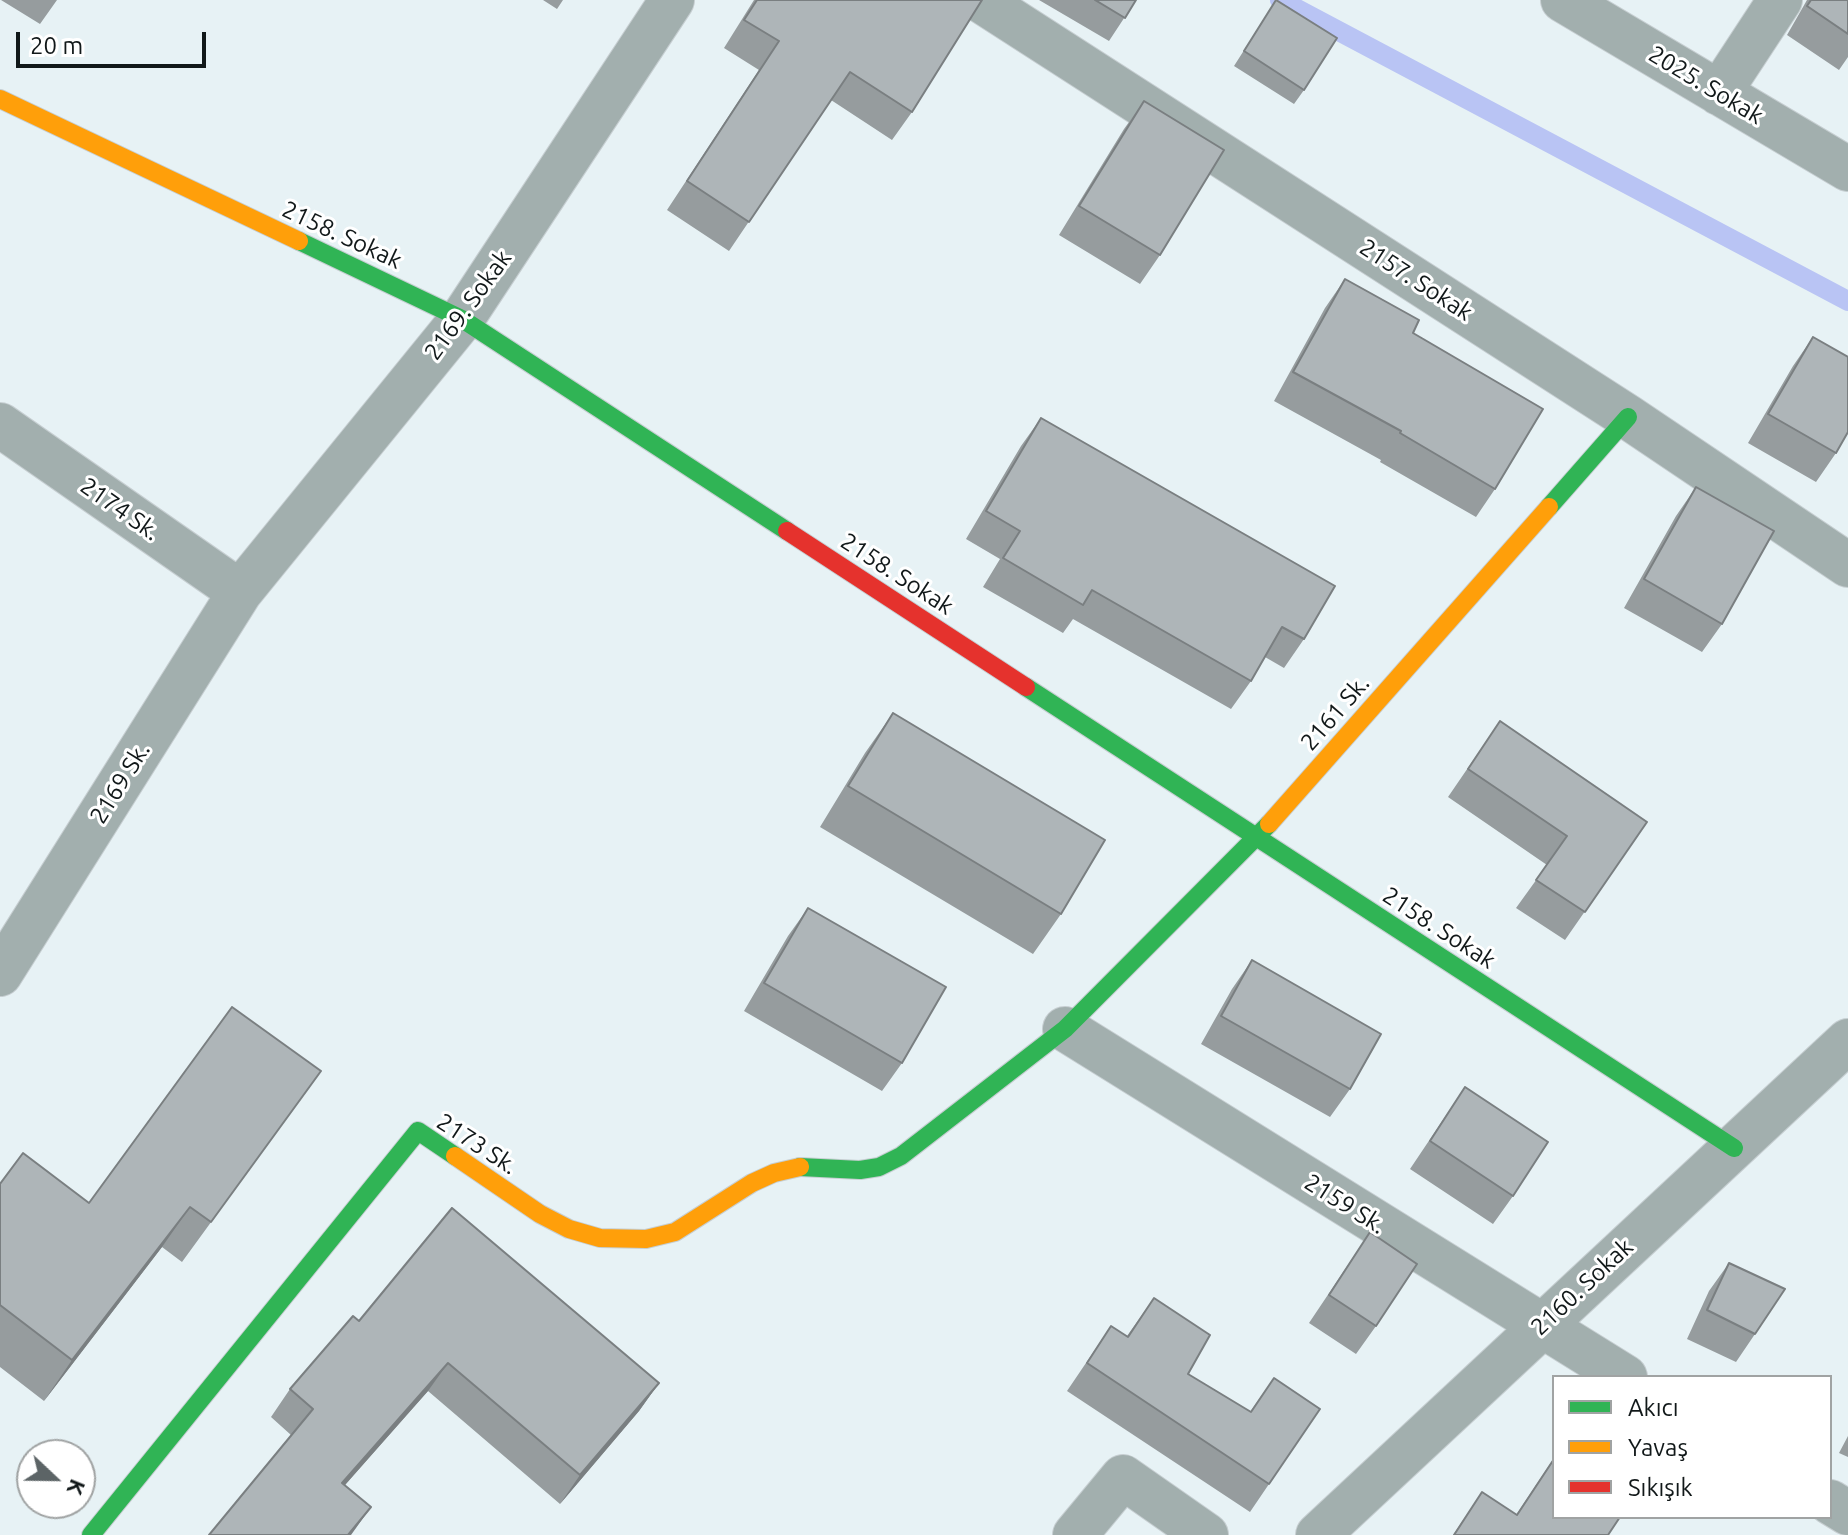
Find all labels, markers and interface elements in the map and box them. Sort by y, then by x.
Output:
scale bar [20,16,210,66]
text: 20 m [30,32,83,59]
street label: 2025. Sokak [1643,40,1769,130]
street label: 2158. Sokak [278,195,406,275]
street label: 2157. Sokak [1354,233,1478,327]
street label: 2169. Sokak [419,244,517,366]
street label: 2174 Sk. [75,471,165,547]
street label: 2158. Sokak [835,527,959,621]
street label: 2161 Sk. [1295,669,1375,757]
street label: 2169 Sk. [84,737,156,829]
street label: 2158. Sokak [1377,881,1501,975]
street label: 2173 Sk. [431,1107,523,1181]
street label: 2159 Sk. [1299,1168,1391,1240]
street label: 2160. Sokak [1525,1233,1639,1341]
legend [1552,1375,1832,1519]
text: Akıcı [1628,1394,1679,1421]
text: Yavaş [1628,1434,1688,1461]
north arrow [16,1439,96,1519]
text: Sıkışık [1628,1474,1693,1501]
text: K [63,1476,91,1499]

